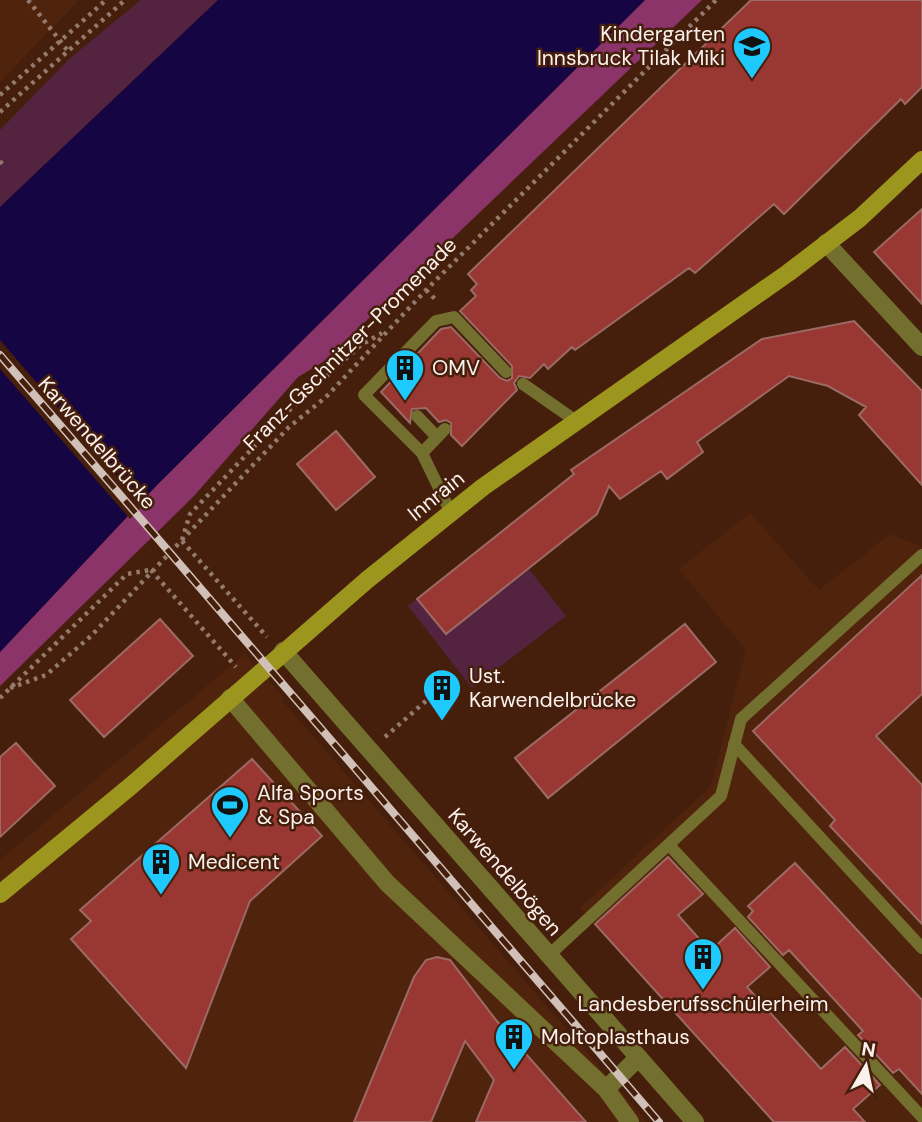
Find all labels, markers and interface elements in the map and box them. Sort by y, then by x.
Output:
place label: Kindergarten Innsbruck Tilak Miki [537,20,725,72]
school or university icon: Kindergarten Innsbruck Tilak Miki [731,25,773,80]
street label: Franz-Gschnitzer-Promenade [237,231,463,457]
building icon: OMV [384,347,426,402]
place label: OMV [432,354,480,382]
street label: Karwendelbrücke [32,371,162,515]
street label: Innrain [402,465,470,527]
place label: Ust. Karwendelbrücke [469,662,636,714]
building icon: Ust. Karwendelbrücke [421,667,463,722]
place label: Alfa Sports & Spa [257,779,364,831]
sports icon: Alfa Sports & Spa [209,784,251,839]
street label: Karwendelbögen [442,802,568,942]
building icon: Medicent [140,841,182,896]
place label: Medicent [188,848,280,876]
building icon: Landesberufsschülerheim [682,936,724,991]
place label: Landesberufsschülerheim [577,990,829,1018]
building icon: Moltoplasthaus [493,1016,535,1071]
place label: Moltoplasthaus [541,1023,690,1051]
north arrow [831,1031,901,1101]
text: N [860,1036,877,1063]

